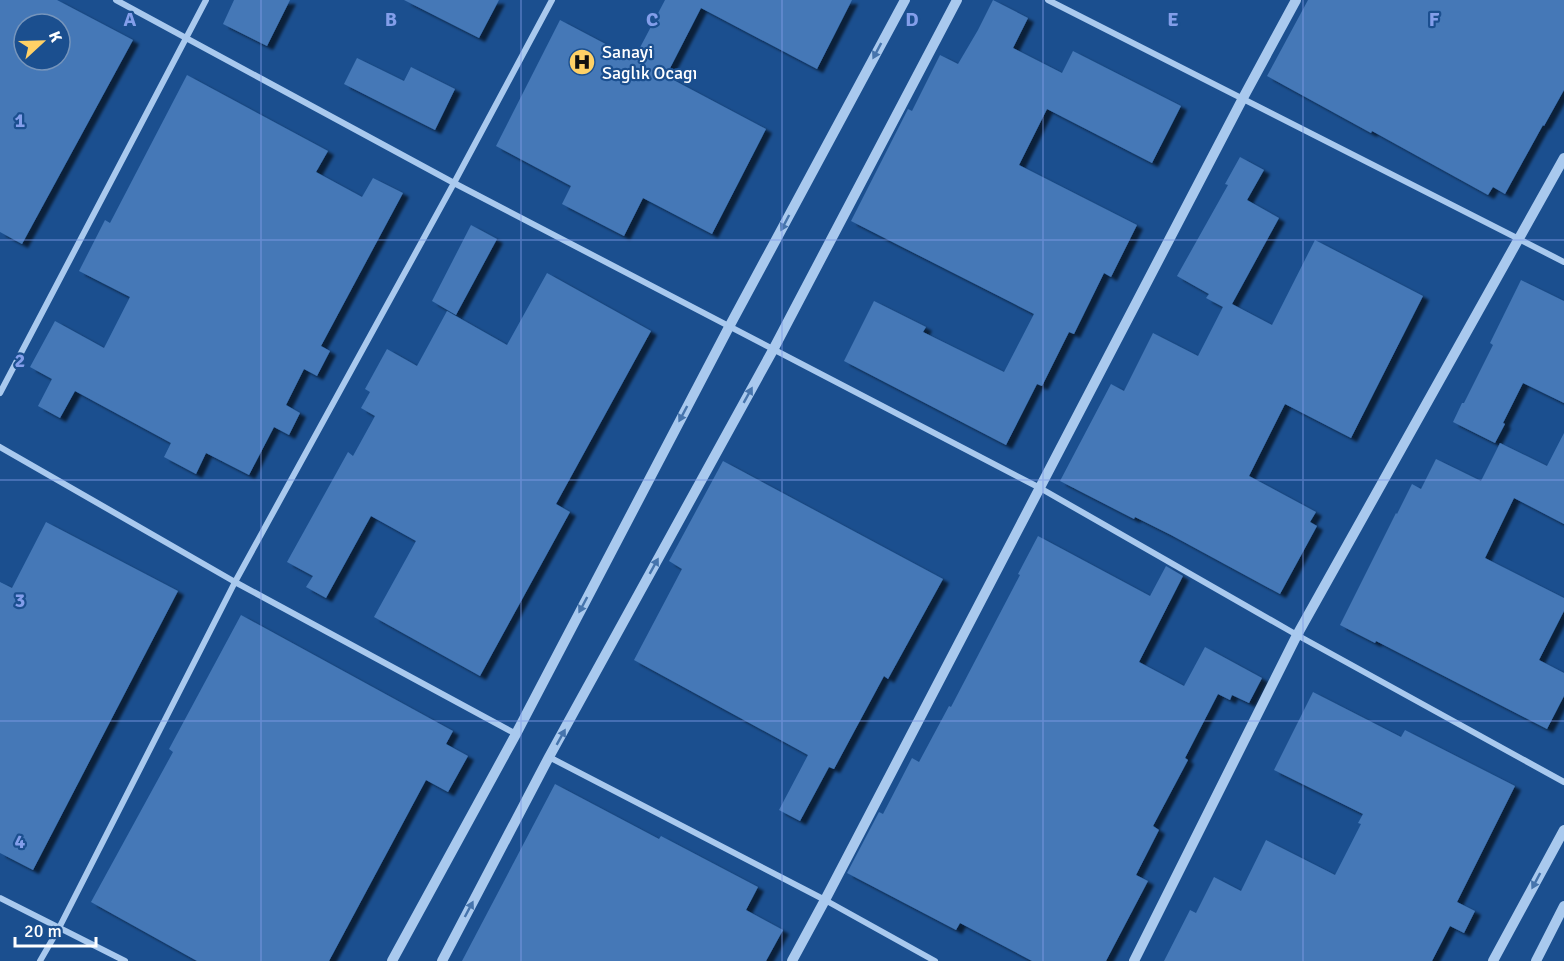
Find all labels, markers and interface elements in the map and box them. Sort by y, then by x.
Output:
text: A [124,7,137,32]
text: B [385,7,397,32]
text: C [646,7,658,32]
text: D [905,7,919,32]
text: E [1167,7,1179,32]
text: F [1429,7,1440,32]
north arrow [12,12,72,72]
text: K [44,28,66,45]
place label: Sanayi Saglık Ocagı [602,41,697,84]
one-way arrow [872,43,882,60]
hospital icon: Sanayi Saglık Ocagı [567,47,597,77]
text: 1 [15,108,26,133]
one-way arrow [780,215,790,232]
text: 2 [15,348,25,373]
one-way arrow [743,386,753,403]
one-way arrow [678,406,688,423]
one-way arrow [649,557,659,574]
text: 3 [15,588,25,613]
one-way arrow [578,597,588,614]
one-way arrow [555,729,566,745]
text: 4 [15,829,26,854]
one-way arrow [1531,873,1541,890]
one-way arrow [464,901,474,918]
scale bar [15,910,96,948]
text: 20 m [24,920,62,942]

